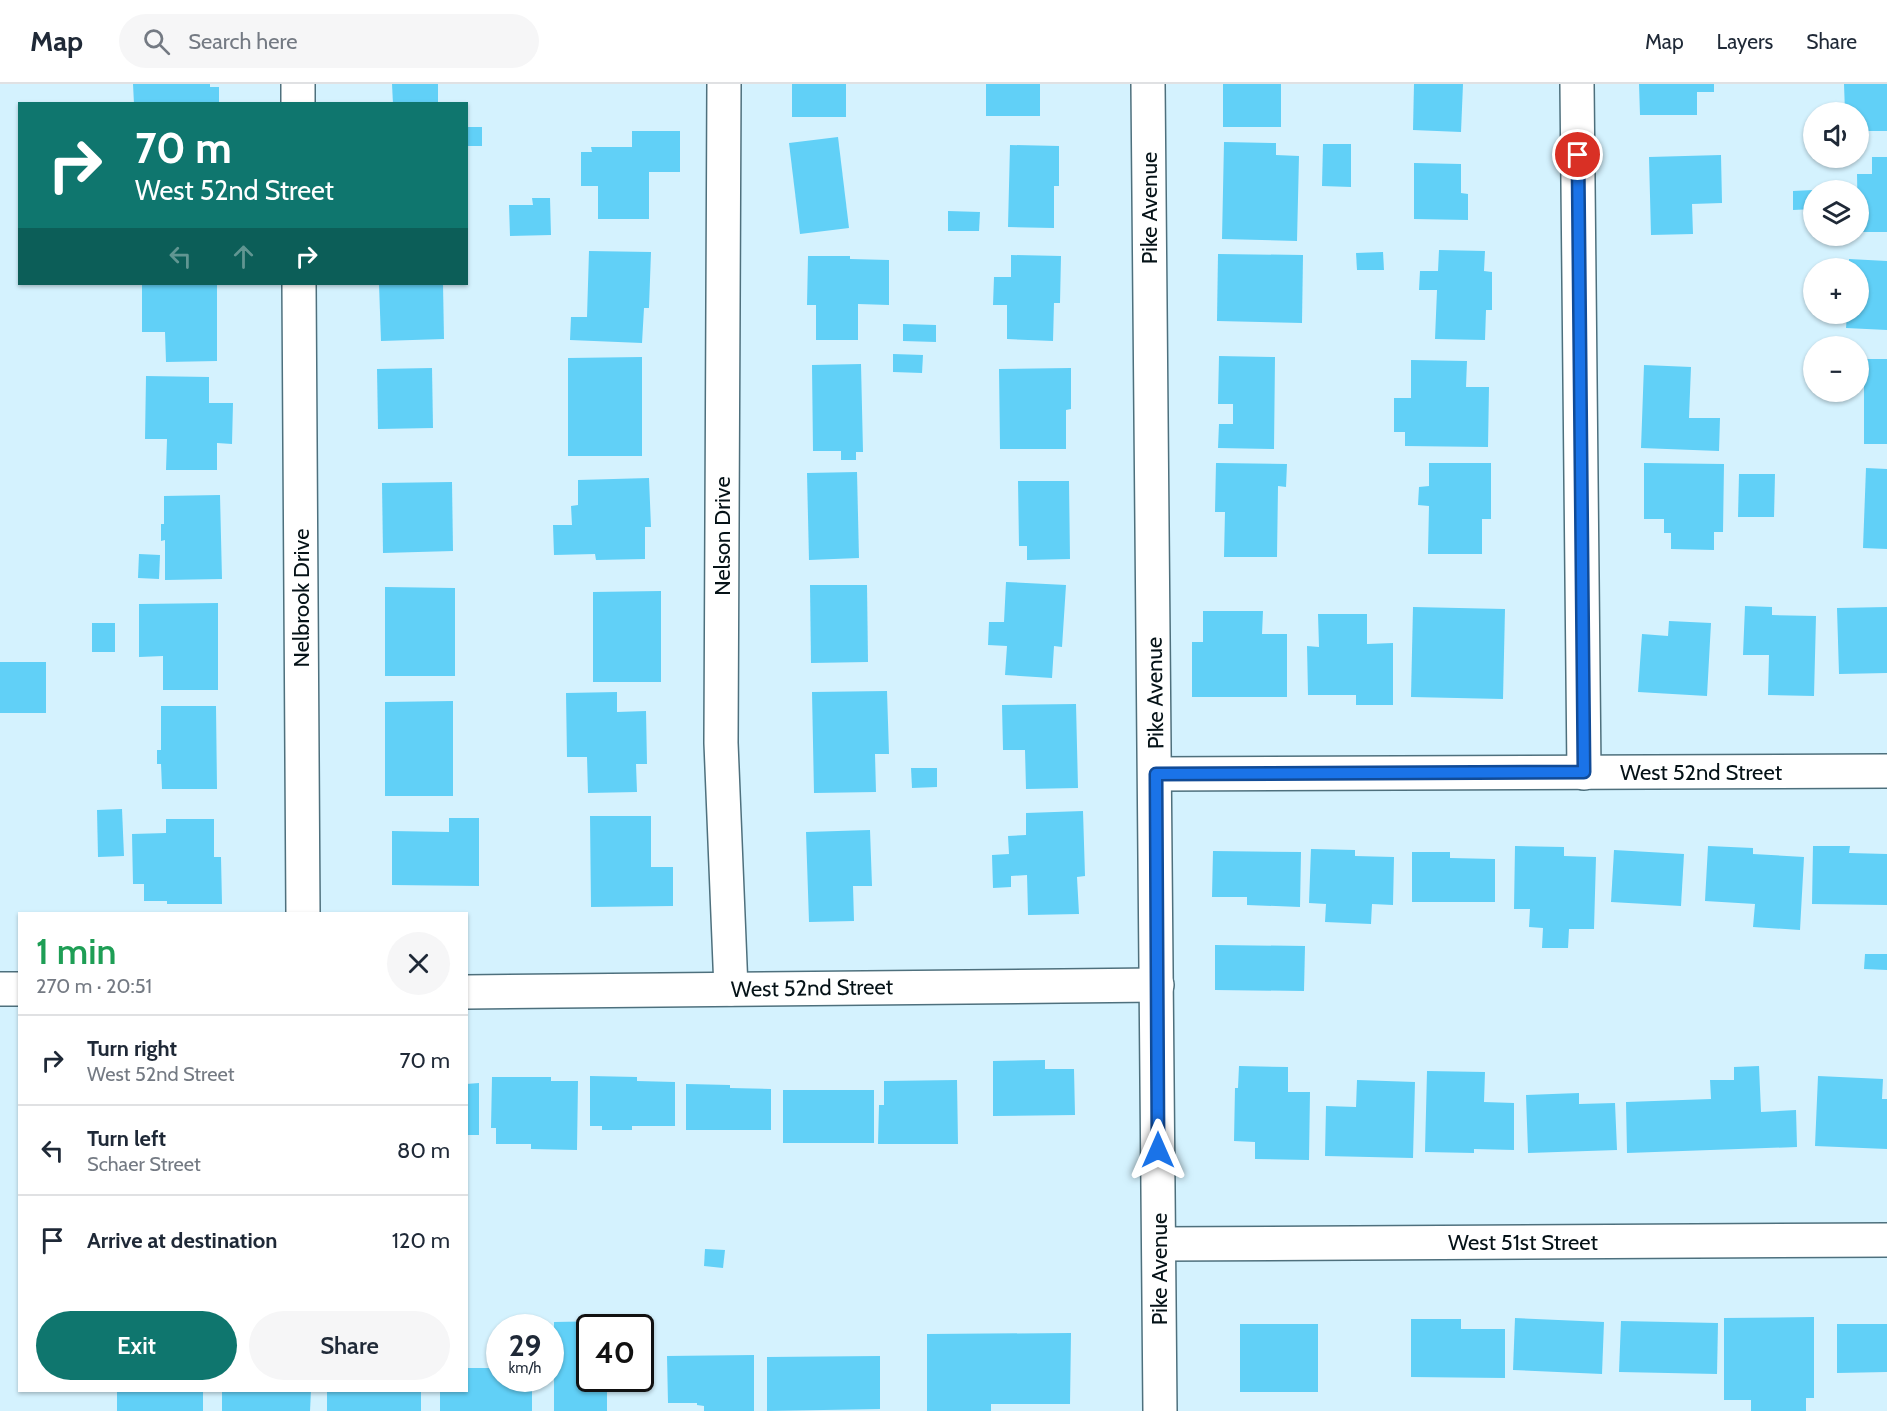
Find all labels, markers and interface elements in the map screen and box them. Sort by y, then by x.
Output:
search box [119,14,539,68]
text: Map [30,24,83,58]
icon: search [140,25,173,58]
text: Search here [188,28,297,55]
text: Map [1645,29,1684,54]
text: Layers [1717,29,1773,54]
text: Share [1806,29,1857,54]
map controls [1803,102,1869,402]
button: sound [1803,102,1869,168]
text: 70 m [135,122,232,174]
icon: right [36,126,114,204]
pin [1552,129,1603,180]
icon: arrive [1561,138,1594,171]
street label: Pike Avenue [1136,152,1163,264]
text: West 52nd Street [135,174,334,207]
button: layers [1803,180,1869,246]
icon: left [164,240,197,273]
icon: ahead [227,240,260,273]
icon: right [290,240,323,273]
button: + [1803,258,1869,324]
button: − [1803,336,1869,402]
street label: Nelson Drive [709,476,736,596]
street label: Nelbrook Drive [288,529,315,667]
street label: Pike Avenue [1141,637,1169,749]
street label: West 52nd Street [1620,759,1783,786]
text: 1 min [36,929,116,973]
button: close [387,932,450,995]
street label: West 52nd Street [731,973,894,1003]
text: 270 m · 20:51 [36,974,152,998]
text: Turn right [87,1035,177,1062]
icon: right [36,1044,69,1077]
text: 70 m [400,1047,450,1074]
text: West 52nd Street [87,1062,234,1086]
position arrow [1126,1118,1190,1182]
text: Turn left [87,1125,166,1152]
icon: left [36,1134,69,1167]
text: 80 m [397,1137,450,1164]
text: Schaer Street [87,1152,201,1176]
street label: Pike Avenue [1146,1213,1173,1325]
icon: arrive [36,1224,69,1257]
text: Arrive at destination [87,1227,277,1254]
text: 120 m [392,1227,450,1254]
street label: West 51st Street [1448,1229,1598,1256]
button: Exit [36,1311,237,1380]
button: Share [249,1311,450,1380]
speed limit sign: 40 [576,1314,654,1392]
text: 29 [509,1327,541,1364]
text: km/h [509,1359,541,1377]

